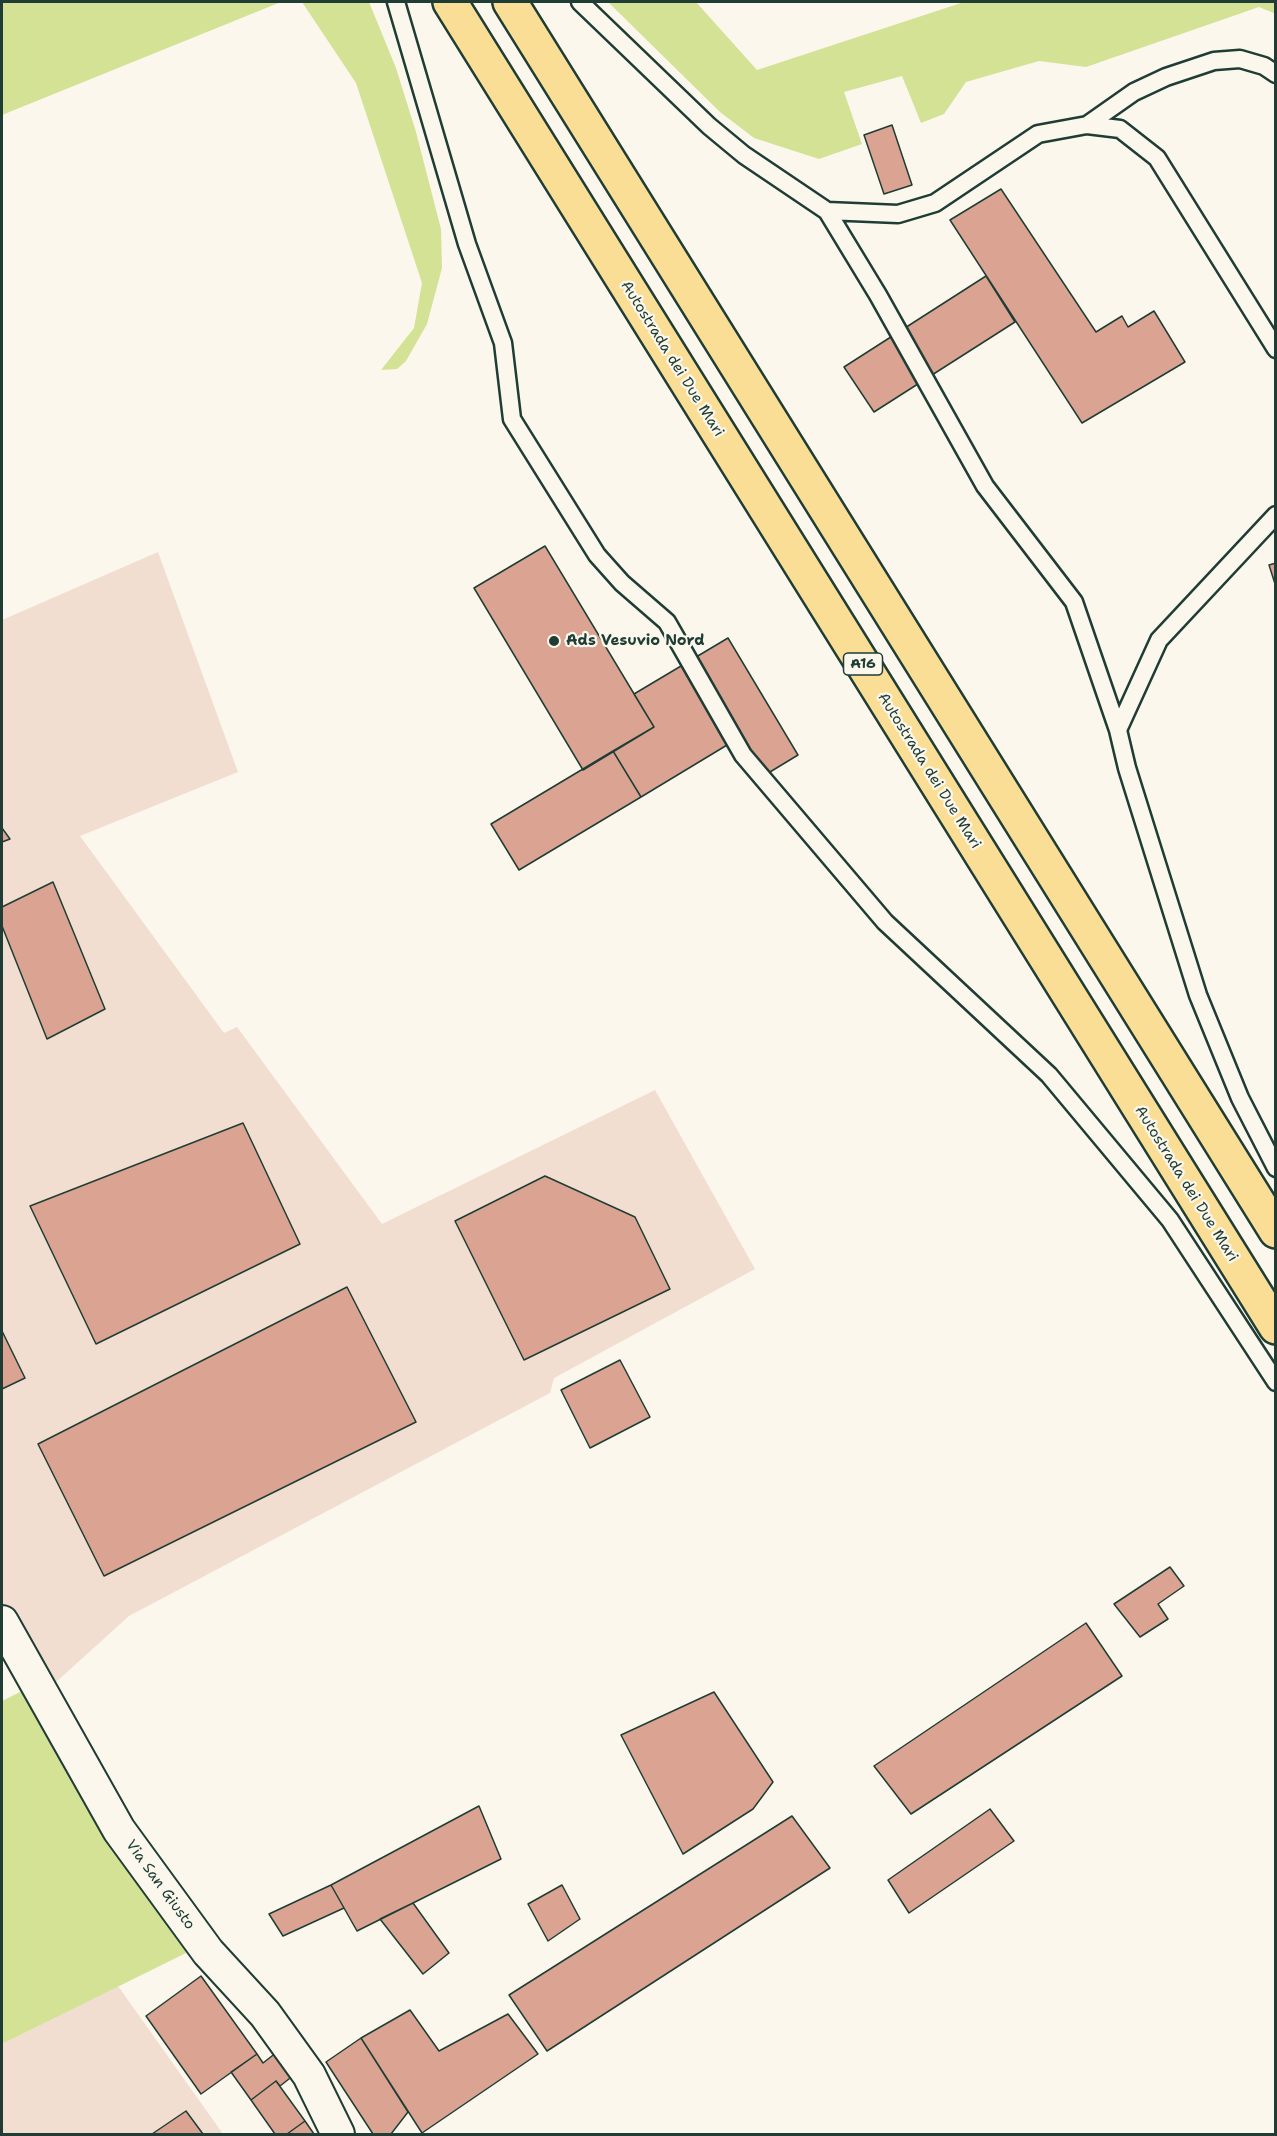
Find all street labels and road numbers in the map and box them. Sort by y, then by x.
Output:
street label: Autostrada dei Due Mari [617,278,727,440]
road number: A16 [844,653,882,675]
street label: Autostrada dei Due Mari [874,690,984,852]
street label: Autostrada dei Due Mari [1131,1103,1241,1265]
street label: Via San Giusto [121,1837,199,1933]

